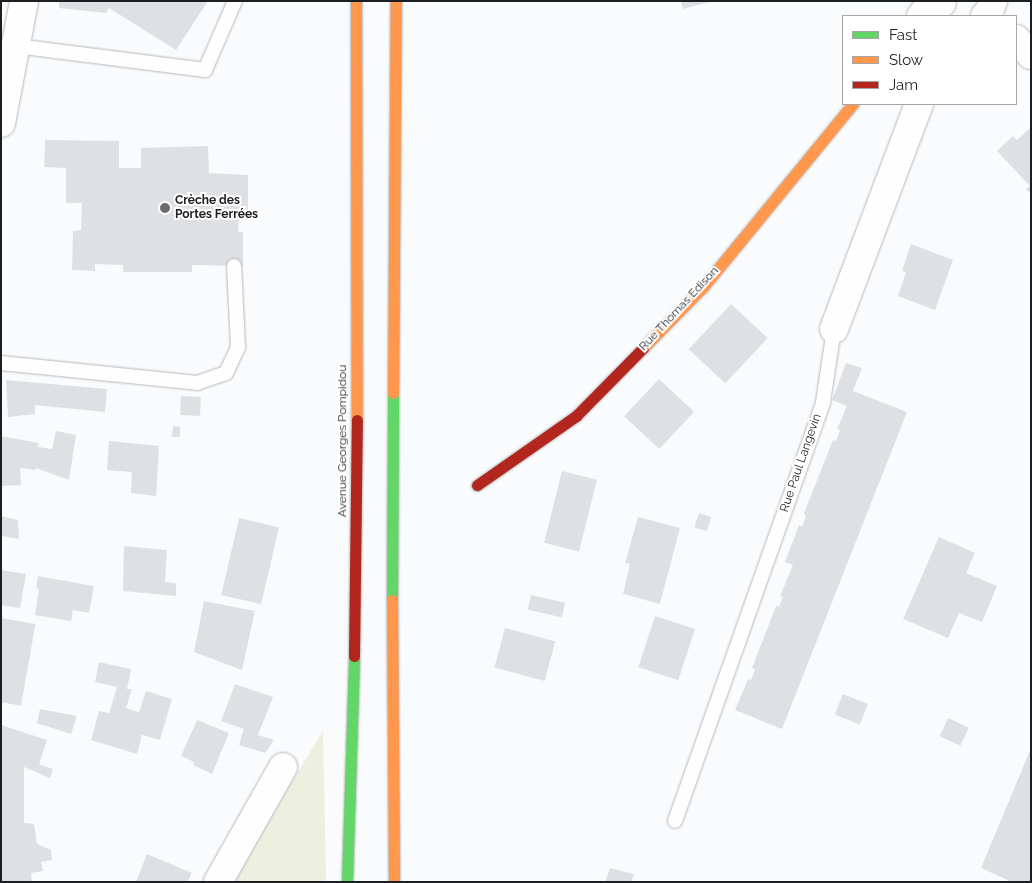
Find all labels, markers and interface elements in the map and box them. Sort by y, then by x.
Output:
legend [842,15,1017,105]
text: Fast [889,26,917,44]
text: Slow [889,51,923,69]
text: Jam [889,76,918,94]
place label: Crèche des Portes Ferrées [175,194,258,222]
marker: Crèche des Portes Ferrées [159,202,171,214]
street label: Rue Thomas Edison [636,264,722,354]
street label: Avenue Georges Pompidou [336,365,350,517]
street label: Rue Paul Langevin [777,412,825,514]

